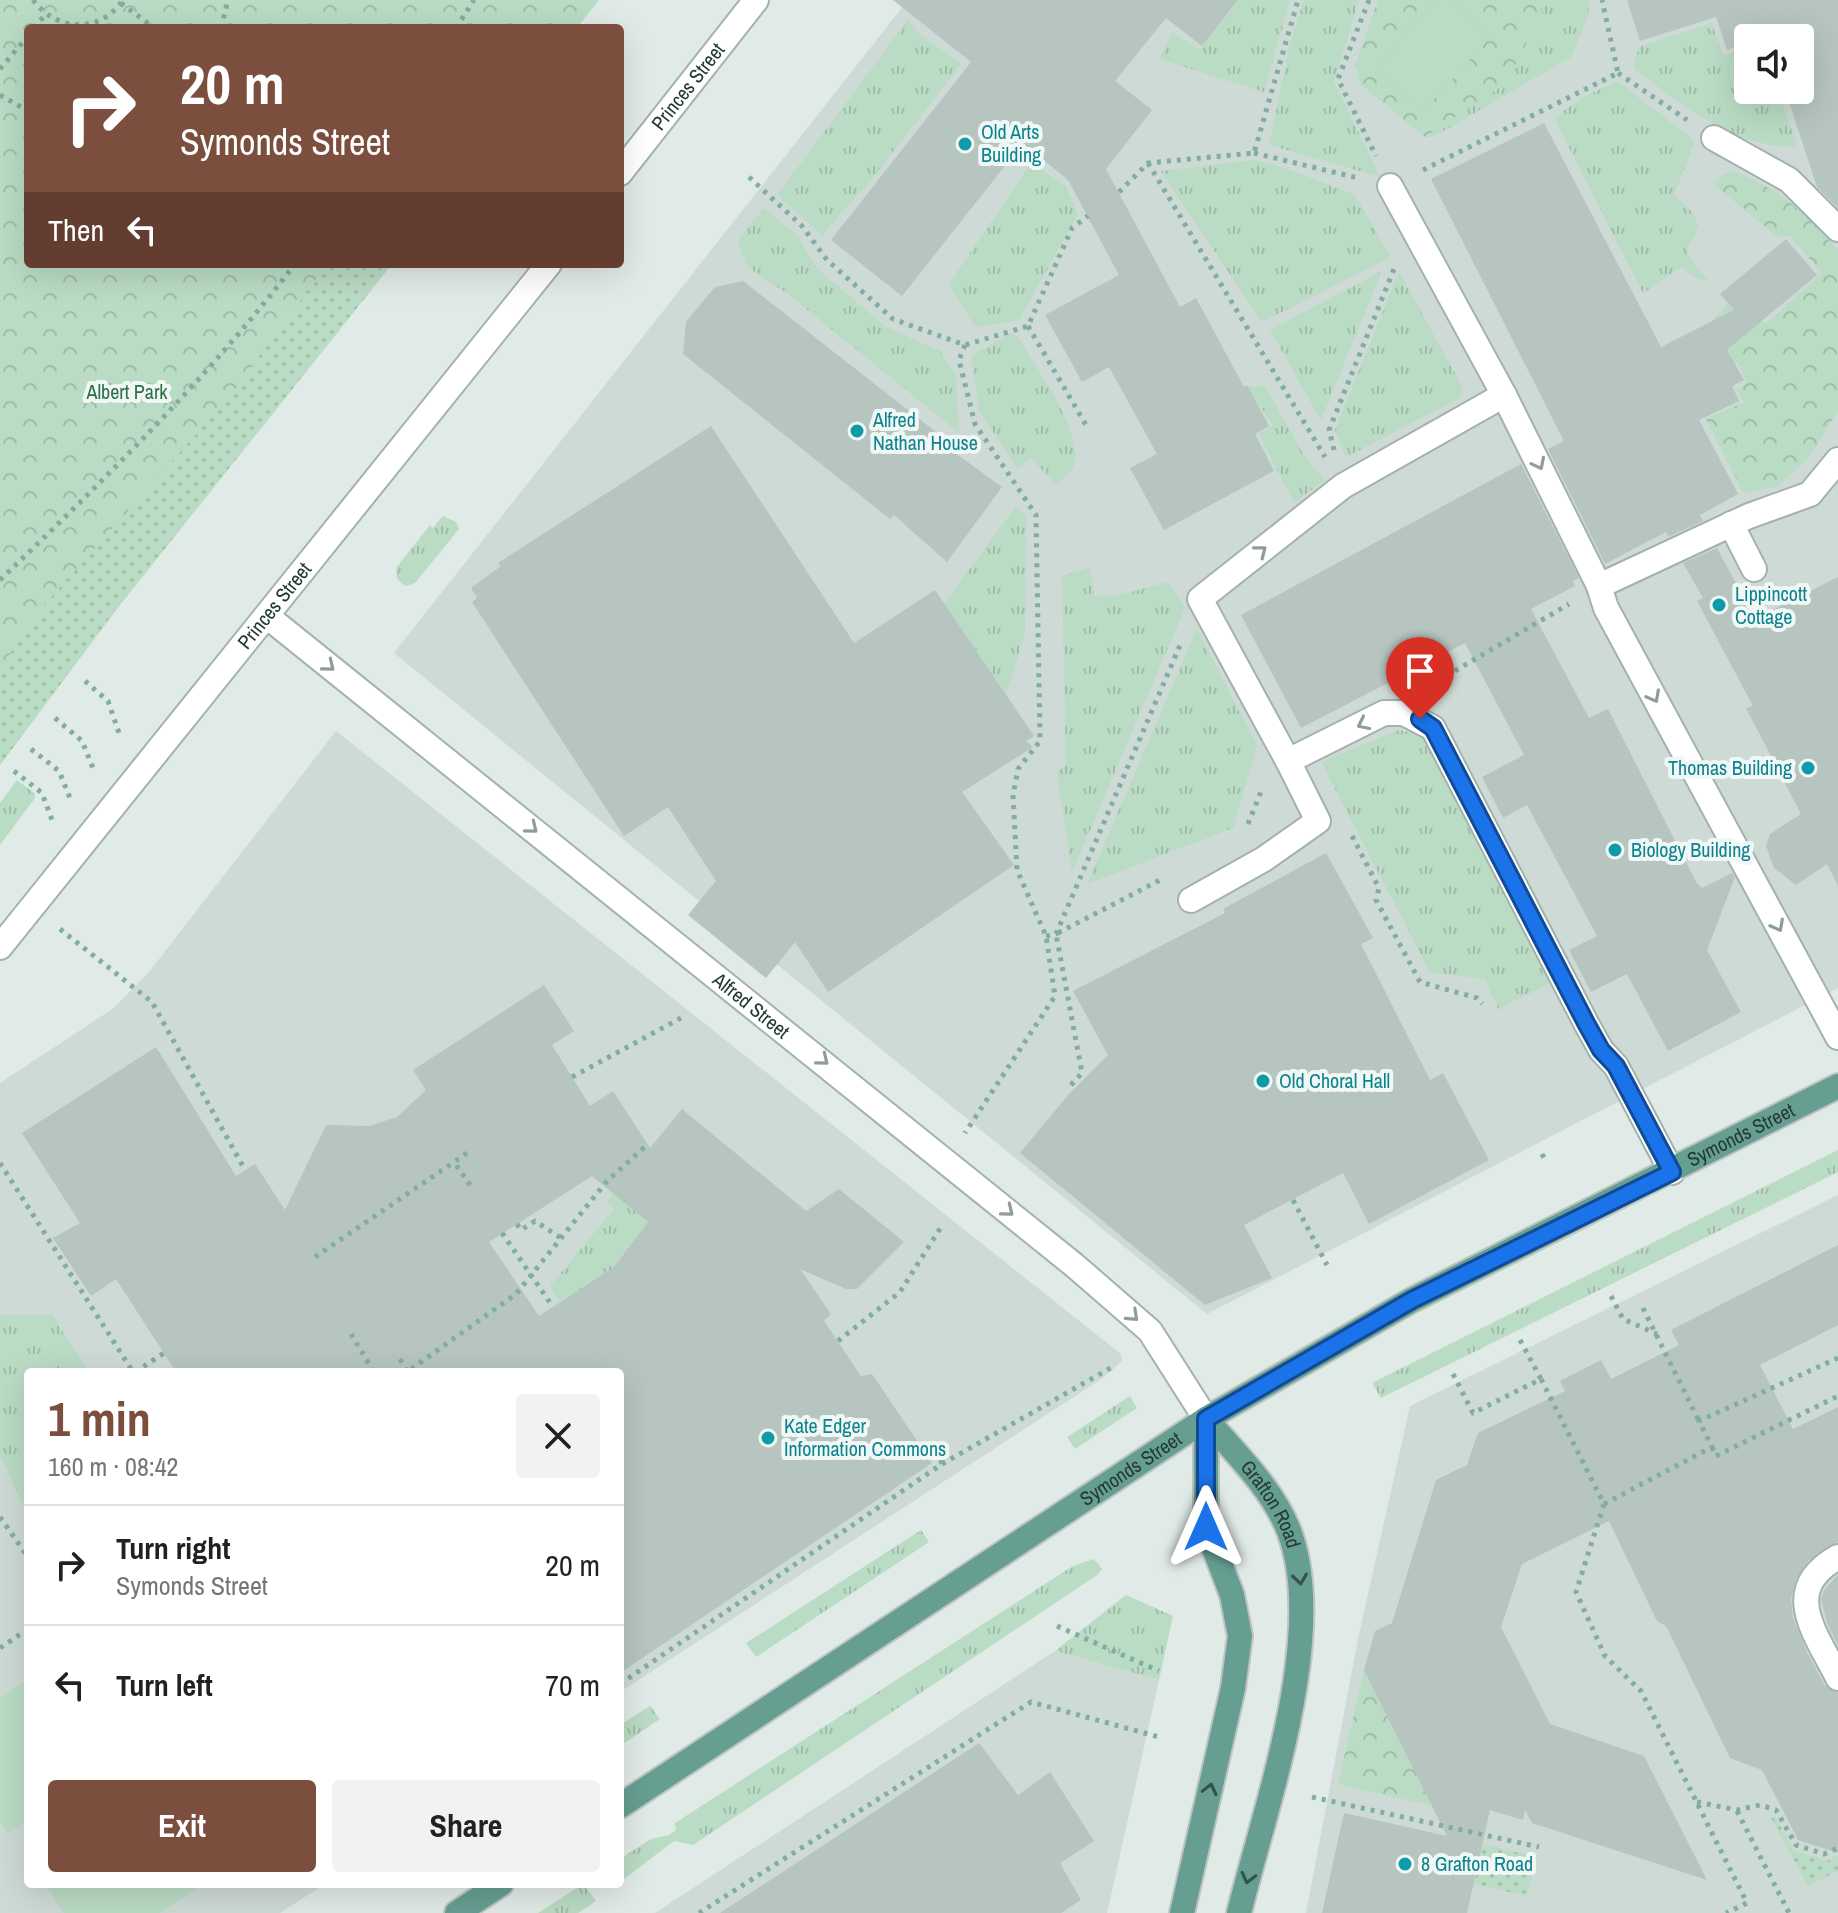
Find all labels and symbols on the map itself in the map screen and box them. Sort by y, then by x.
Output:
street label: Princes Street [645,37,731,135]
place label: Old Arts Building [981,118,1041,168]
marker: Old Arts Building [956,135,974,153]
park label: Albert Park [85,378,168,405]
place label: Alfred Nathan House [872,406,978,456]
marker: Alfred Nathan House [848,422,866,440]
one-way arrow [1529,456,1544,471]
one-way arrow [1252,546,1267,560]
street label: Princes Street [231,556,317,654]
place label: Lippincott Cottage [1735,580,1807,630]
marker: Lippincott Cottage [1710,596,1728,614]
pin [1386,637,1454,719]
one-way arrow [320,656,334,671]
one-way arrow [1644,688,1660,703]
one-way arrow [1356,714,1371,729]
place label: Thomas Building [1668,754,1792,781]
marker: Thomas Building [1799,759,1817,777]
one-way arrow [523,818,538,833]
place label: Biology Building [1631,836,1750,863]
marker: Biology Building [1606,841,1624,859]
one-way arrow [1768,917,1783,932]
street label: Alfred Street [707,965,796,1044]
one-way arrow [814,1051,829,1065]
place label: Old Choral Hall [1279,1067,1390,1094]
marker: Old Choral Hall [1254,1072,1272,1090]
street label: Symonds Street [1682,1096,1799,1173]
one-way arrow [999,1201,1013,1216]
one-way arrow [1124,1306,1138,1321]
place label: Kate Edger Information Commons [784,1412,946,1462]
street label: Symonds Street [1074,1425,1187,1512]
marker: Kate Edger Information Commons [759,1429,777,1447]
street label: Grafton Road [1235,1454,1308,1551]
position arrow [1164,1485,1248,1569]
one-way arrow [1291,1573,1308,1586]
one-way arrow [1201,1783,1218,1797]
place label: 8 Grafton Road [1421,1850,1533,1877]
marker: 8 Grafton Road [1396,1855,1414,1873]
one-way arrow [1240,1870,1257,1884]

